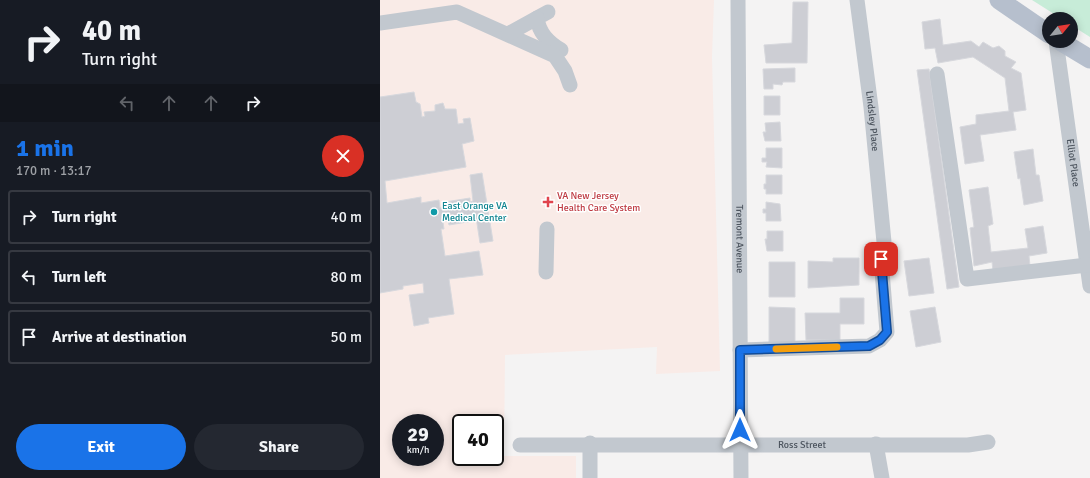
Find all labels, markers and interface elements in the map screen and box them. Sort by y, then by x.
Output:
north arrow [1042,12,1078,48]
map controls [1042,12,1078,48]
text: 40 m [82,14,141,48]
icon: right [16,16,68,68]
text: Turn right [82,48,157,70]
street label: Lindsley Place [863,90,881,152]
icon: left [116,92,138,114]
icon: ahead [158,92,180,114]
icon: ahead [200,92,222,114]
icon: right [242,92,264,114]
text: 1 min [16,133,74,163]
button: close [322,135,364,177]
street label: Elliot Place [1064,138,1082,188]
text: 170 m · 13:17 [16,163,92,179]
place label: VA New Jersey Health Care System [557,190,640,214]
marker: VA New Jersey Health Care System [542,196,554,208]
place label: East Orange VA Medical Center [442,200,507,224]
street label: Tremont Avenue [733,205,746,273]
icon: right [18,206,40,228]
marker: East Orange VA Medical Center [429,207,439,217]
text: Turn right [52,208,117,226]
text: 40 m [331,208,362,226]
pin [864,242,898,276]
icon: arrive [870,248,892,270]
icon: left [18,266,40,288]
text: Turn left [52,268,106,286]
text: 80 m [331,268,362,286]
icon: arrive [18,326,40,348]
text: Arrive at destination [52,328,187,346]
text: 50 m [331,328,362,346]
position arrow [719,409,761,451]
speed limit sign: 40 [452,414,504,466]
text: 29 [407,422,429,447]
button: Exit [16,424,186,470]
button: Share [194,424,364,470]
street label: Ross Street [778,439,827,451]
text: km/h [407,444,429,456]

